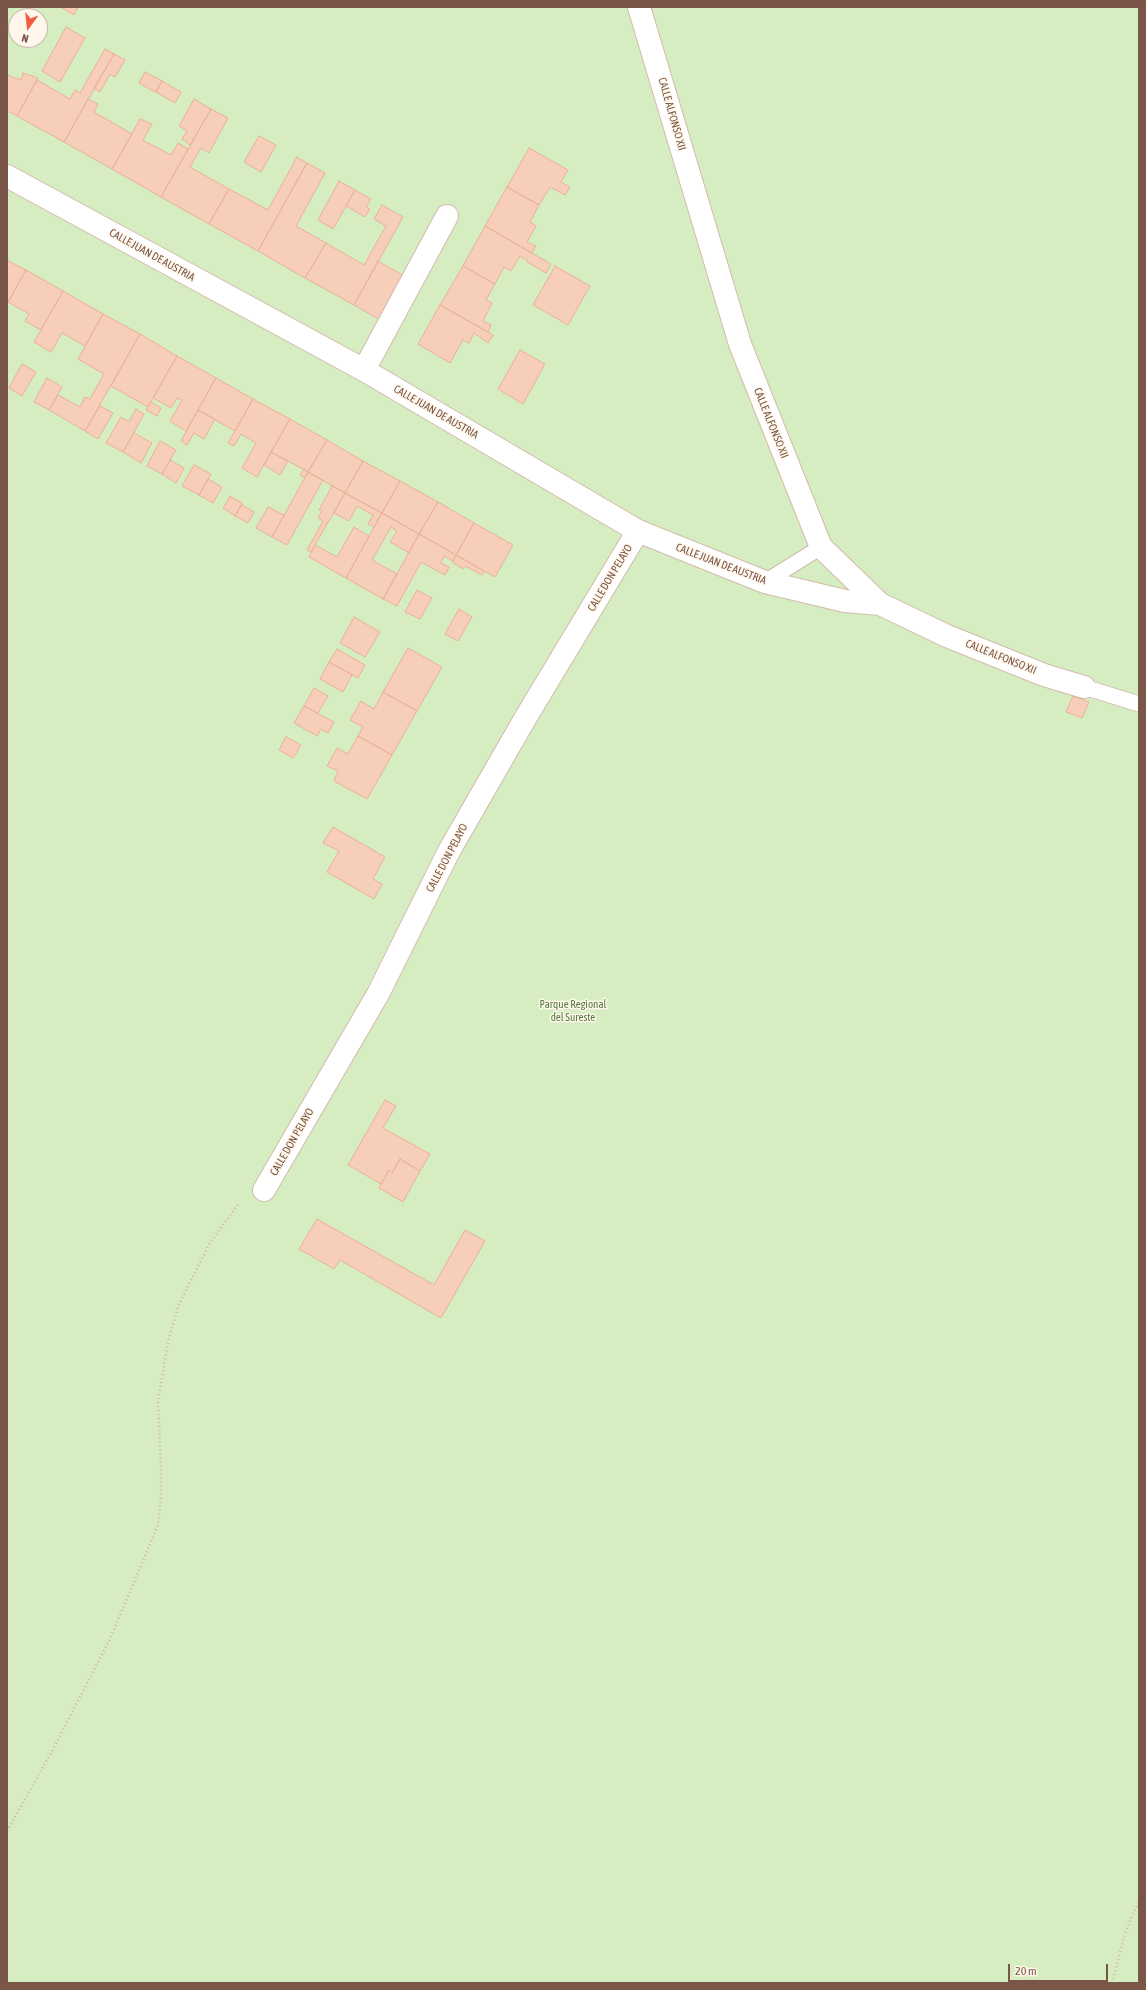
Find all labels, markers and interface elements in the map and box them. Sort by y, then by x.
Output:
north arrow [8,8,48,48]
text: N [20,32,30,45]
street label: CALLE ALFONSO XII [655,76,689,152]
street label: CALLE JUAN DE AUSTRIA [107,226,197,284]
street label: CALLE JUAN DE AUSTRIA [391,382,481,442]
street label: CALLE ALFONSO XII [751,386,791,460]
street label: CALLE JUAN DE AUSTRIA [674,541,768,587]
street label: CALLE DON PELAYO [585,542,635,614]
street label: CALLE ALFONSO XII [964,637,1038,677]
street label: CALLE DON PELAYO [423,821,471,895]
park label: Parque Regional del Sureste [540,998,606,1024]
street label: CALLE DON PELAYO [267,1106,317,1178]
scale bar [1010,1956,1110,1982]
text: 20 m [1015,1964,1037,1978]

